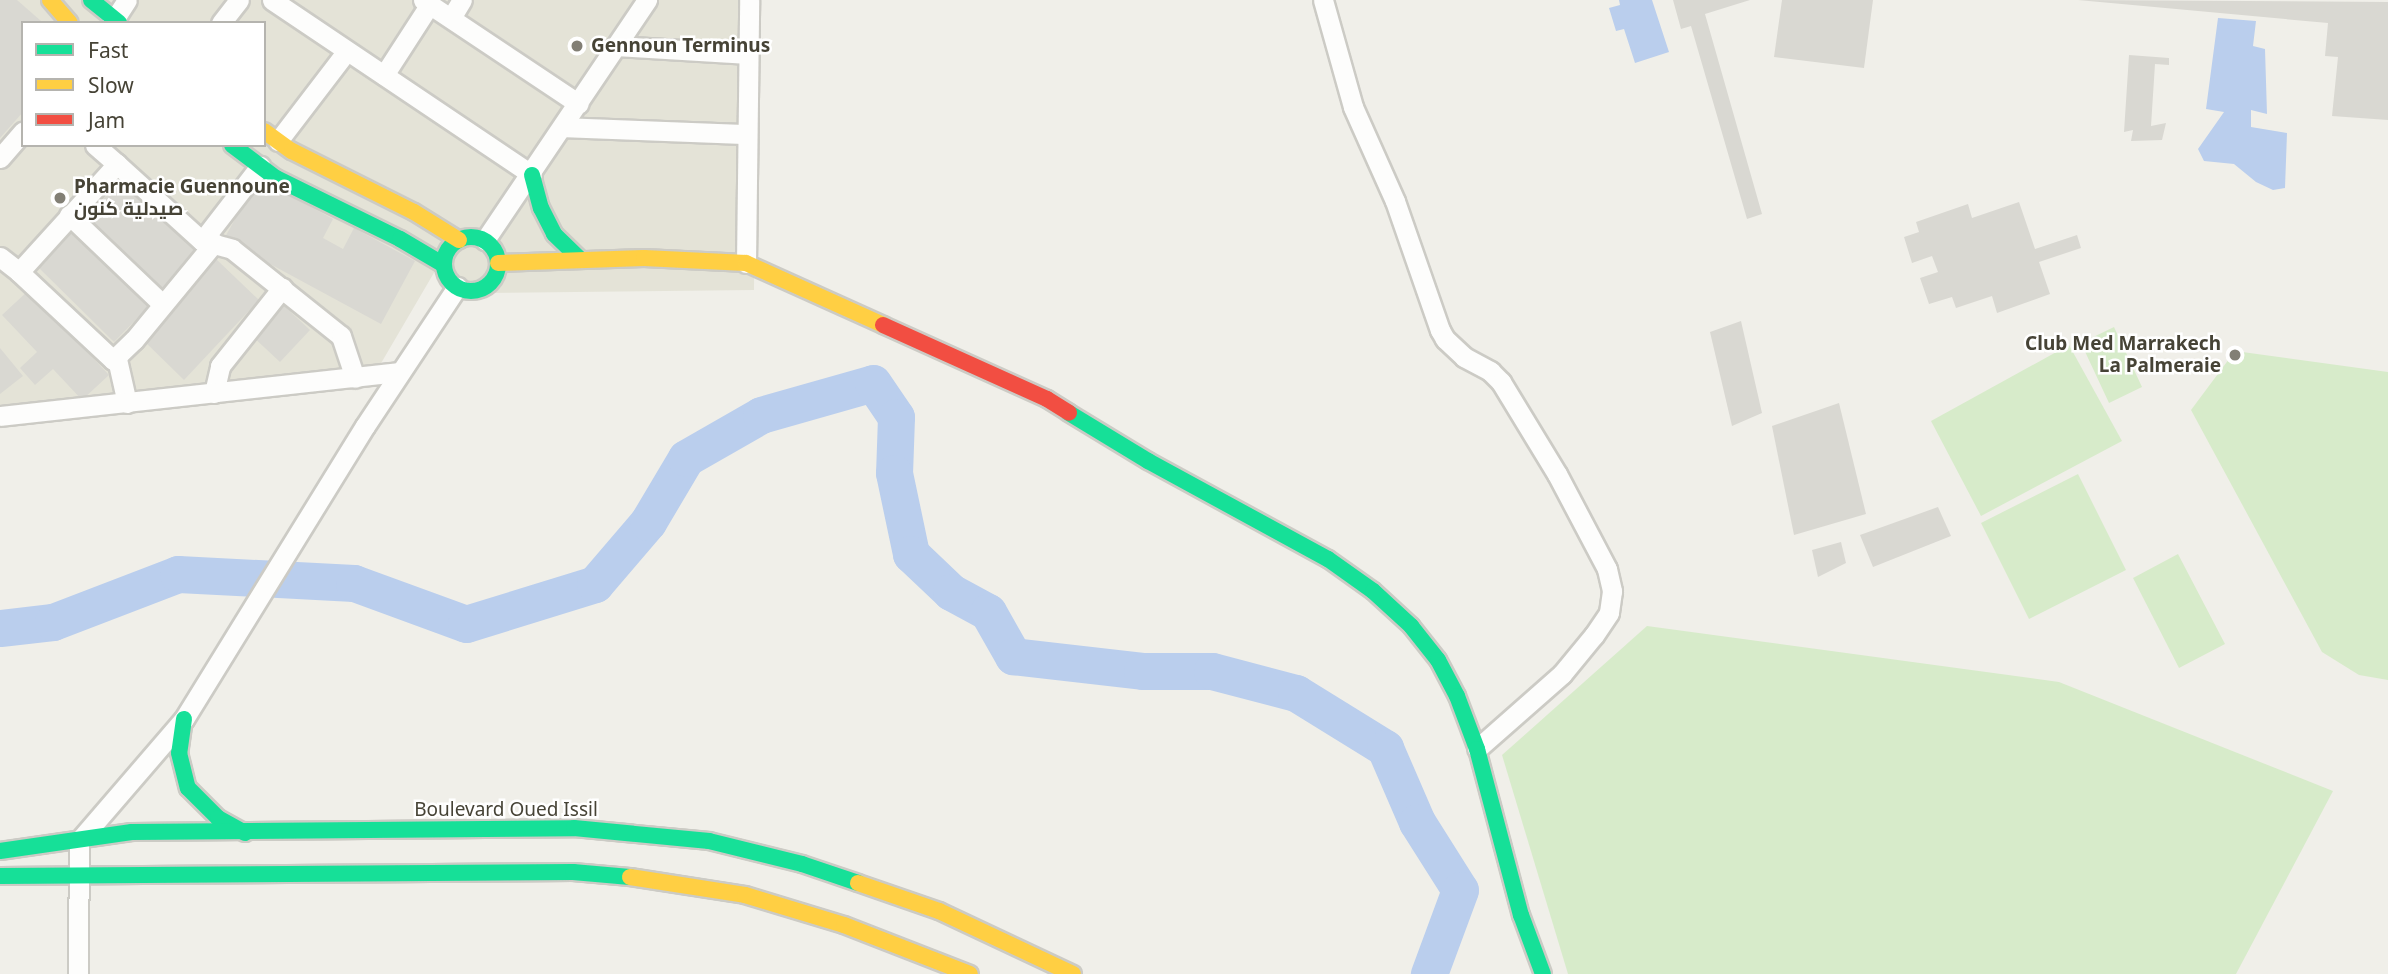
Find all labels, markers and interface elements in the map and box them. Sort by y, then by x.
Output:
legend [21,21,266,147]
place label: Gennoun Terminus [591,35,770,57]
text: Fast [88,36,128,64]
marker: Gennoun Terminus [569,38,585,54]
text: Slow [88,71,134,99]
text: Jam [88,106,125,134]
place label: Pharmacie Guennoune صيدلية كنون [74,176,290,220]
marker: Pharmacie Guennoune صيدلية كنون [52,190,68,206]
place label: Club Med Marrakech La Palmeraie [2025,333,2221,377]
marker: Club Med Marrakech La Palmeraie [2227,347,2243,363]
street label: Boulevard Oued Issil [414,799,598,821]

